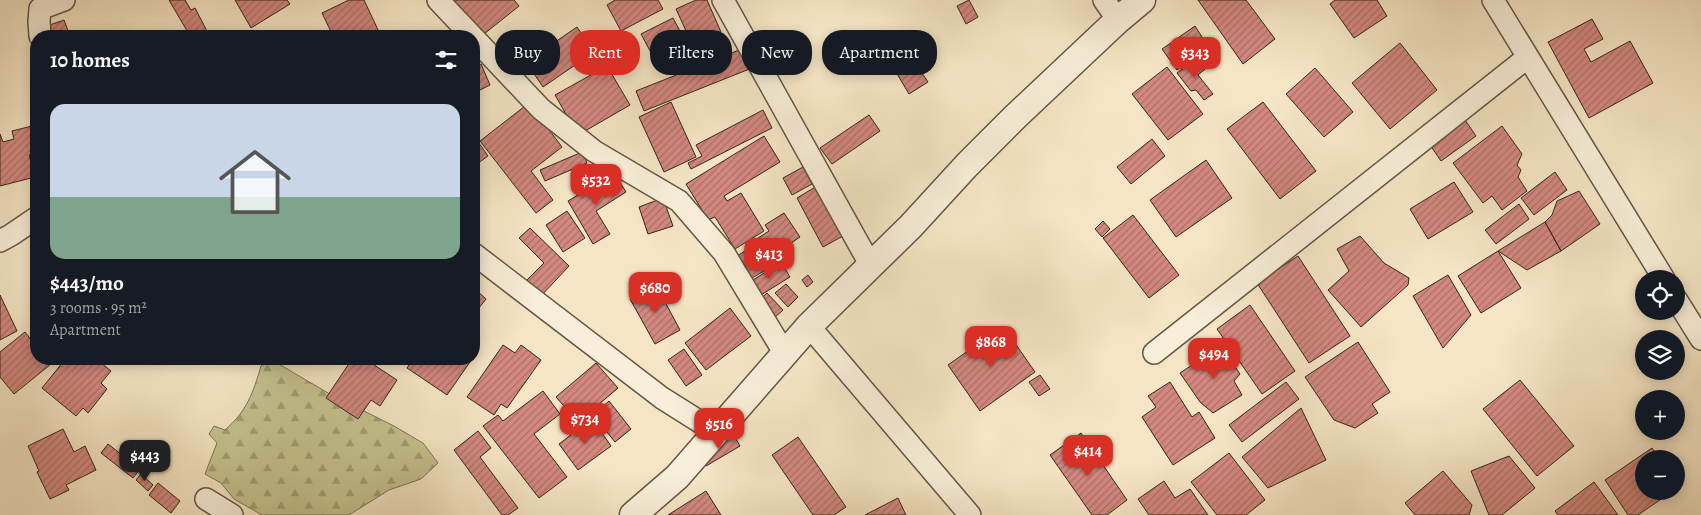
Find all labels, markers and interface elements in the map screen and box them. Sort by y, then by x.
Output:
chip: Buy [495,30,560,75]
chip: Rent [570,30,640,75]
chip: Filters [650,30,732,75]
chip: New [742,30,812,75]
chip: Apartment [822,30,937,75]
pin: $343 [1165,36,1225,79]
text: $343 [1181,42,1209,64]
text: 10 homes [50,46,130,74]
icon: filters [432,46,460,74]
icon: home [210,137,300,227]
pin: $532 [566,164,626,206]
text: $532 [582,169,610,191]
pin: $413 [739,238,799,280]
text: $413 [755,243,783,265]
text: $443/mo [50,269,124,297]
map controls [1635,270,1685,500]
button: locate [1635,270,1685,320]
pin: $680 [625,272,685,314]
text: $680 [640,277,670,299]
text: 3 rooms · 95 m² [50,297,147,319]
text: Apartment [50,319,121,341]
pin: $868 [961,326,1021,368]
button: layers [1635,330,1685,380]
text: $868 [976,331,1006,353]
pin: $494 [1184,338,1244,380]
text: $494 [1199,343,1229,365]
button: + [1635,390,1685,440]
pin: $734 [555,402,615,445]
text: $734 [571,408,599,430]
pin: $516 [689,408,749,450]
text: $516 [705,413,733,435]
pin: $414 [1058,434,1118,477]
pin: $443 [115,440,175,482]
text: $414 [1074,440,1102,462]
text: $443 [130,445,160,467]
button: − [1635,450,1685,500]

